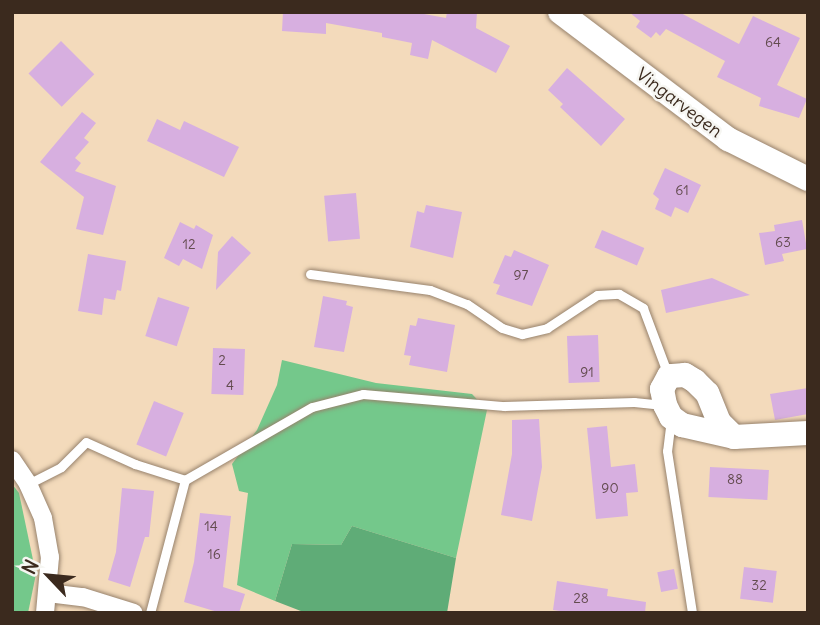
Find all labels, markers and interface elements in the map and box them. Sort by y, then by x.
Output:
house number: 64 [765,34,781,50]
street label: Vingarvegen [632,64,726,142]
house number: 61 [675,182,689,198]
house number: 63 [775,234,791,250]
house number: 12 [182,236,196,252]
house number: 97 [514,267,528,283]
house number: 2 [218,352,226,368]
house number: 91 [580,364,594,380]
house number: 4 [226,377,234,393]
house number: 88 [727,471,743,487]
house number: 90 [601,480,619,496]
house number: 14 [204,518,218,534]
north arrow [14,541,84,611]
house number: 16 [207,546,221,562]
text: N [16,556,44,578]
house number: 32 [751,577,767,593]
house number: 28 [573,590,589,606]

